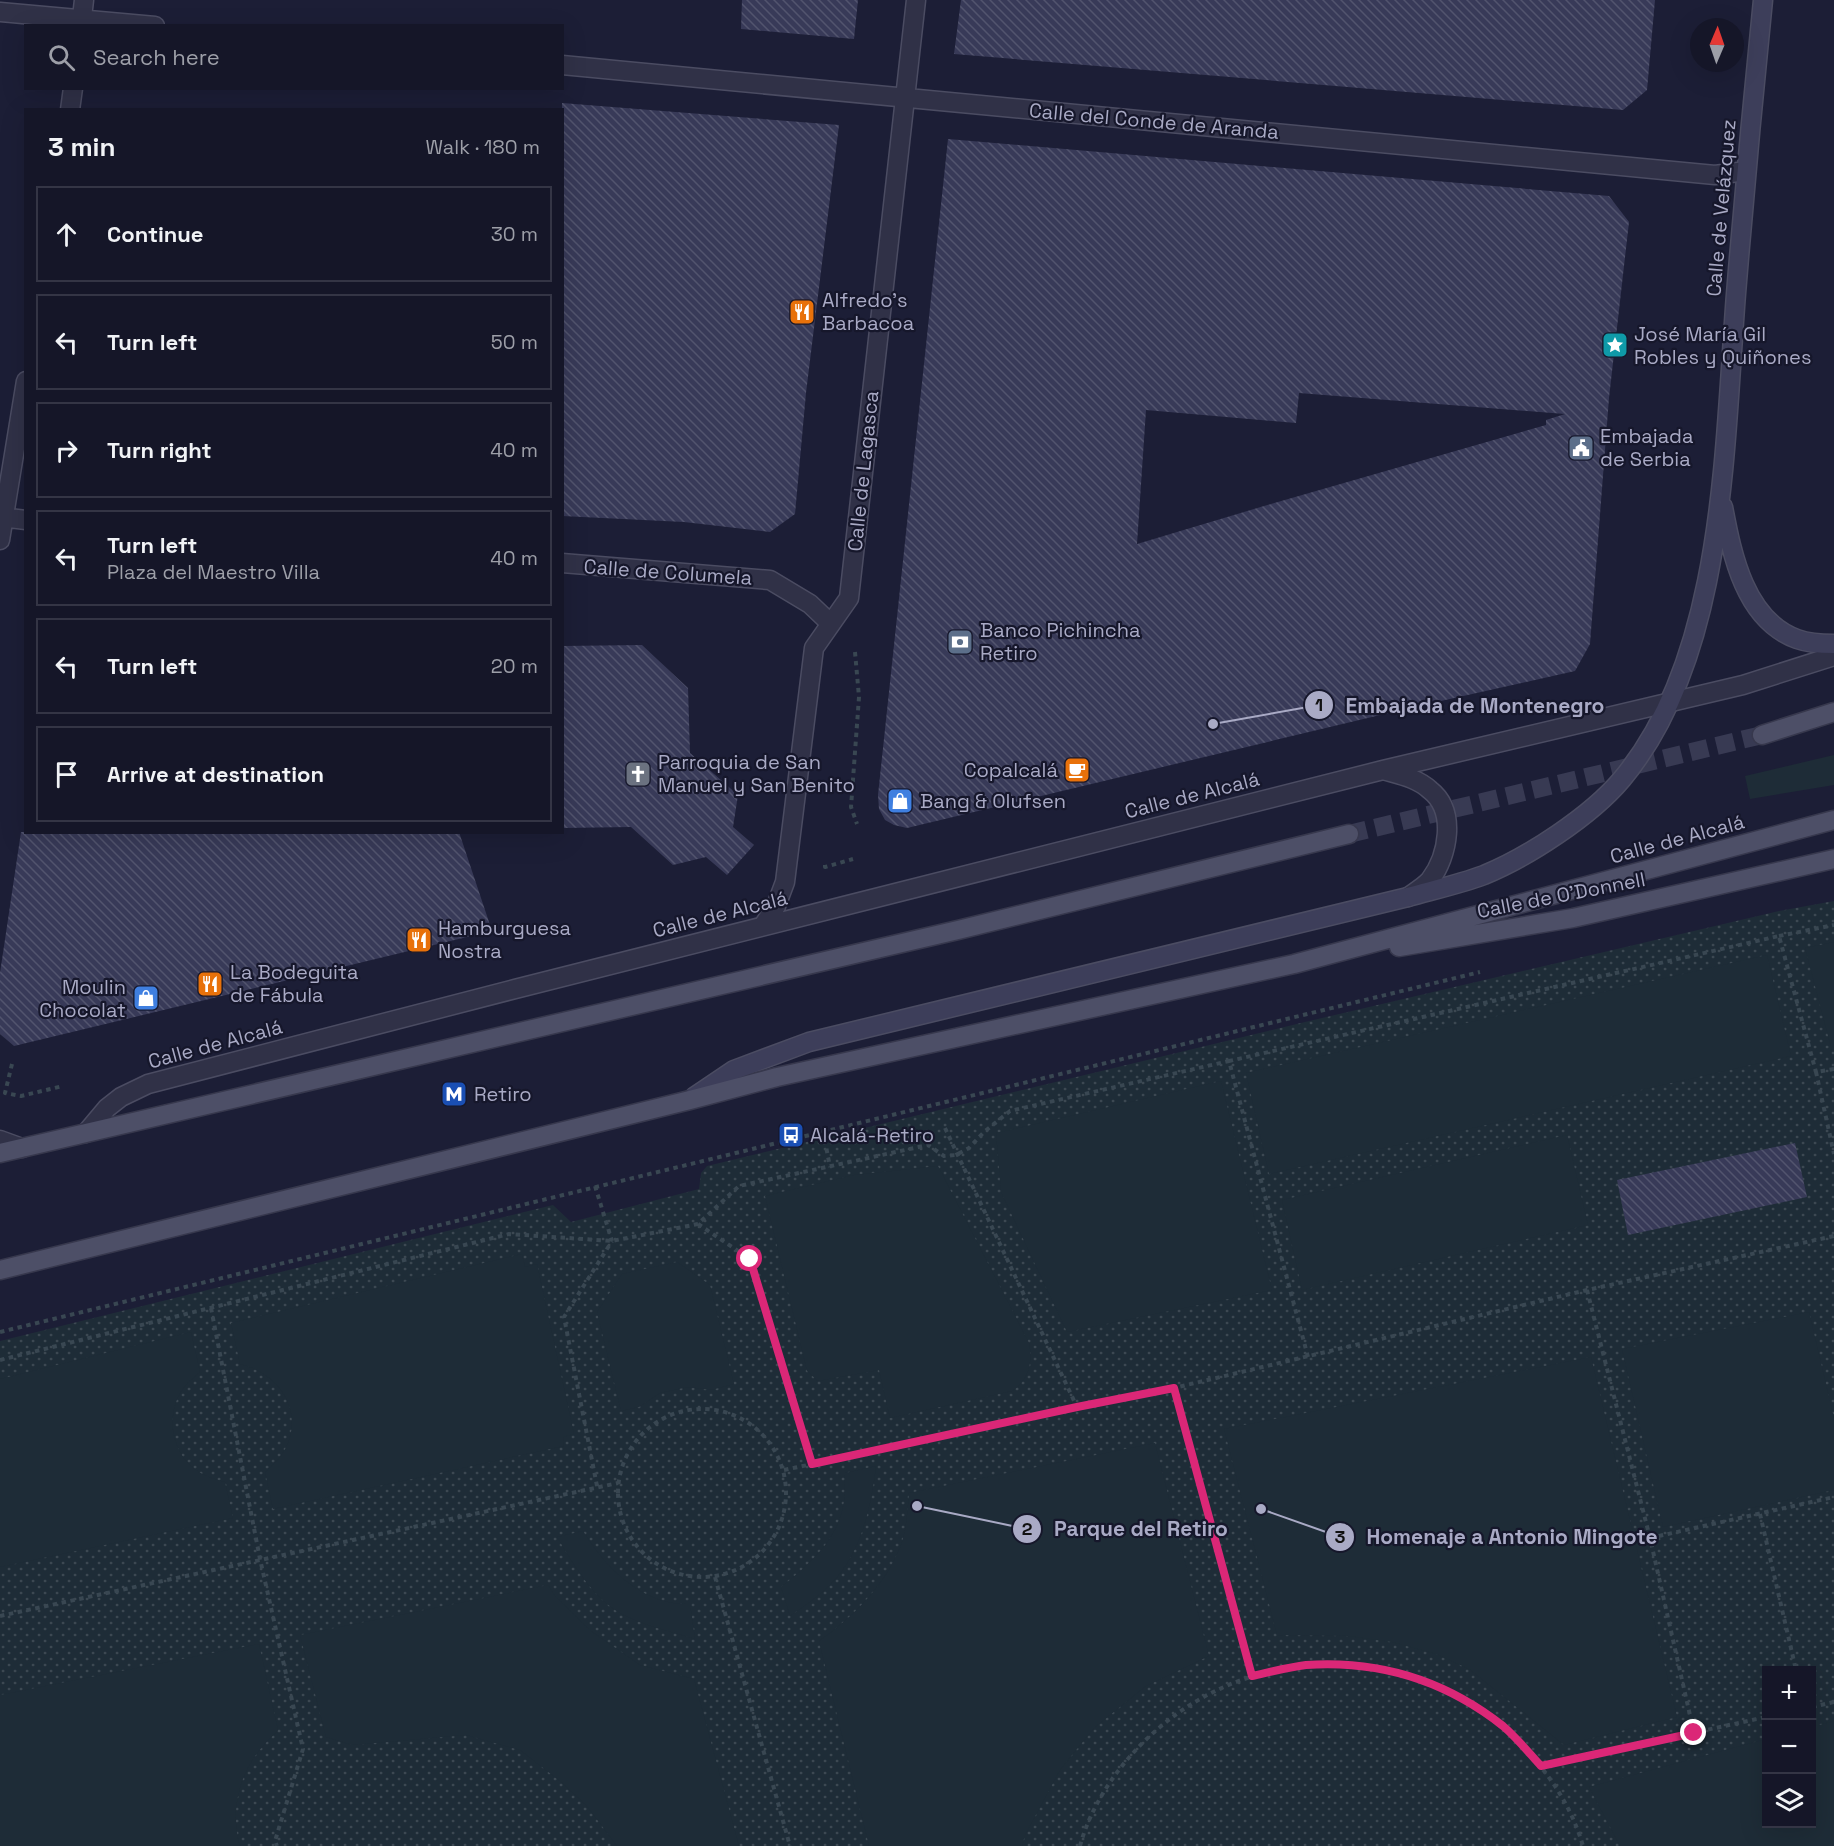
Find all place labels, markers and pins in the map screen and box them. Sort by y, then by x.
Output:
place label: Alfredo's Barbacoa [822,287,914,336]
restaurant icon: Alfredo's Barbacoa [787,297,817,327]
place label: José María Gil Robles y Quiñones [1634,321,1811,370]
place icon: José María Gil Robles y Quiñones [1600,330,1630,360]
place label: Embajada de Serbia [1600,423,1693,472]
public building icon: Embajada de Serbia [1566,433,1596,463]
place label: Banco Pichincha Retiro [980,617,1140,666]
bank icon: Banco Pichincha Retiro [945,627,975,657]
callout: Embajada de Montenegro [1304,686,1616,725]
place label: Parroquia de San Manuel y San Benito [658,749,855,798]
cafe icon: Copalcalá [1062,755,1092,785]
place label: Copalcalá [964,757,1058,783]
church icon: Parroquia de San Manuel y San Benito [623,759,653,789]
shop icon: Bang & Olufsen [885,786,915,816]
place label: Bang & Olufsen [920,788,1066,814]
place label: Hamburguesa Nostra [438,915,571,964]
restaurant icon: Hamburguesa Nostra [404,925,434,955]
place label: La Bodeguita de Fábula [230,959,358,1008]
restaurant icon: La Bodeguita de Fábula [195,969,225,999]
place label: Moulin Chocolat [39,974,126,1023]
shop icon: Moulin Chocolat [131,983,161,1013]
metro station icon: Retiro [439,1079,469,1109]
place label: Retiro [474,1081,532,1107]
bus stop icon: Alcalá-Retiro [776,1120,806,1150]
place label: Alcalá-Retiro [810,1122,934,1148]
callout: Parque del Retiro [1012,1509,1240,1548]
callout: Homenaje a Antonio Mingote [1325,1517,1670,1556]

